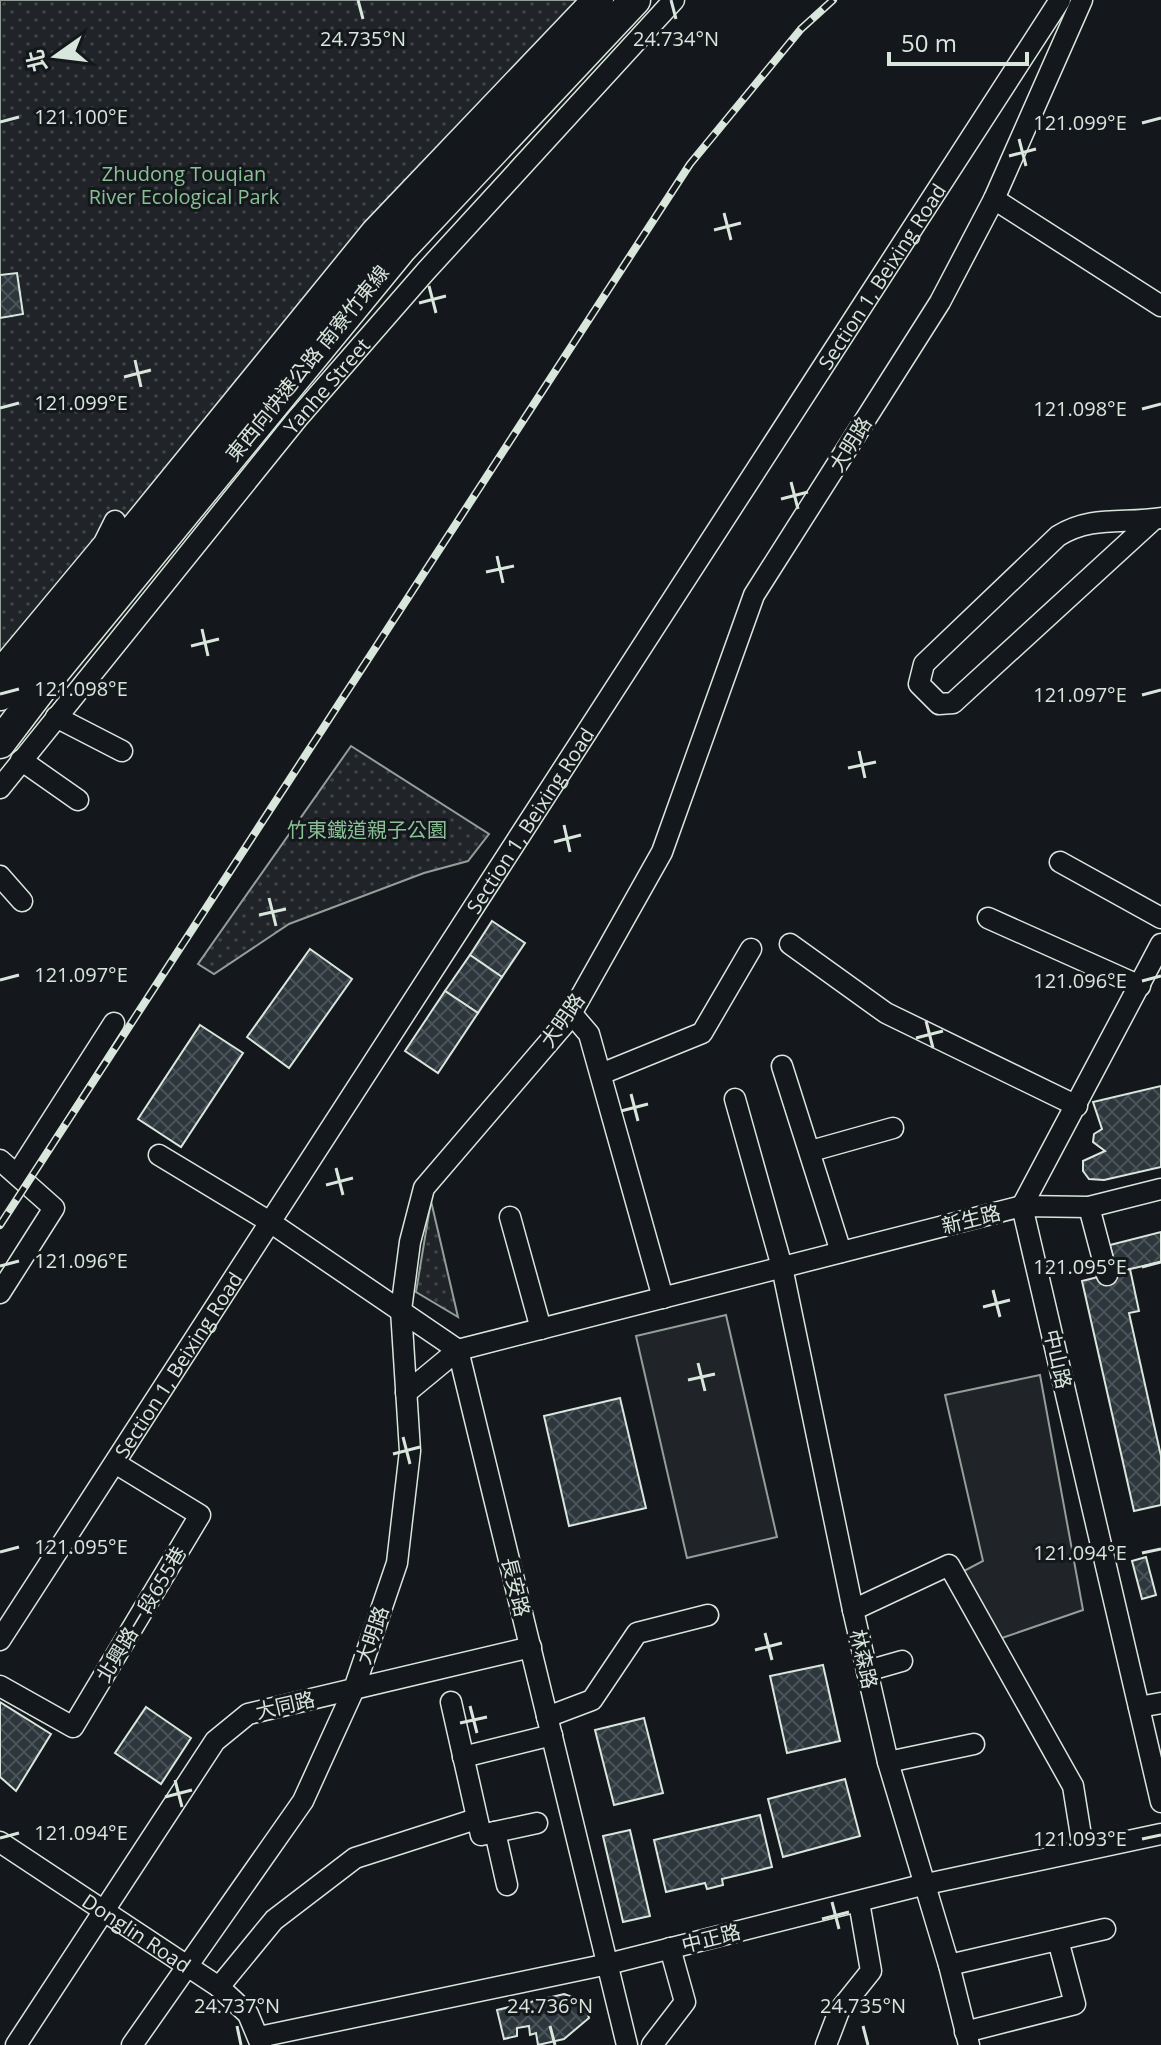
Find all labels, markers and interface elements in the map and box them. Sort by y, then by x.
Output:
north arrow [16,16,96,96]
scale bar [889,16,1027,66]
text: 24.735°N [320,25,406,52]
text: 24.734°N [633,25,719,52]
text: 50 m [901,26,957,59]
text: 北 [18,47,53,75]
text: 121.100°E [34,103,128,130]
text: 121.099°E [1033,109,1127,136]
park label: Zhudong Touqian River Ecological Park [89,160,280,210]
street label: Section 1, Beixing Road [812,178,952,374]
street label: 東西向快速公路 南寮竹東線 [219,259,395,467]
street label: Yanhe Street [277,332,375,439]
text: 121.099°E [34,389,128,416]
text: 121.098°E [1033,395,1127,422]
street label: 大明路 [823,411,877,477]
text: 121.098°E [34,675,128,702]
text: 121.097°E [1033,681,1127,708]
street label: Section 1, Beixing Road [460,722,600,918]
park label: 竹東鐵道親子公園 [287,816,447,843]
text: 121.097°E [34,961,128,988]
text: 121.096°E [1033,967,1127,994]
street label: 大明路 [534,988,590,1052]
street label: 新生路 [939,1199,1003,1239]
text: 121.096°E [34,1247,128,1274]
text: 121.095°E [1033,1253,1127,1280]
street label: Section 1, Beixing Road [108,1266,248,1463]
street label: 中山路 [1038,1327,1078,1391]
text: 121.095°E [34,1533,128,1560]
text: 121.094°E [1033,1539,1127,1566]
street label: 北興路ㄧ段655巷 [90,1541,192,1687]
street label: 長安路 [496,1555,536,1619]
street label: 大明路 [349,1602,395,1668]
street label: 林森路 [844,1627,884,1691]
street label: 大同路 [253,1685,317,1725]
text: 121.094°E [34,1819,128,1846]
text: 121.093°E [1033,1825,1127,1852]
street label: Donglin Road [77,1887,196,1978]
street label: 中正路 [679,1918,743,1958]
text: 24.737°N [194,1992,280,2019]
text: 24.736°N [507,1992,593,2019]
text: 24.735°N [820,1992,906,2019]

